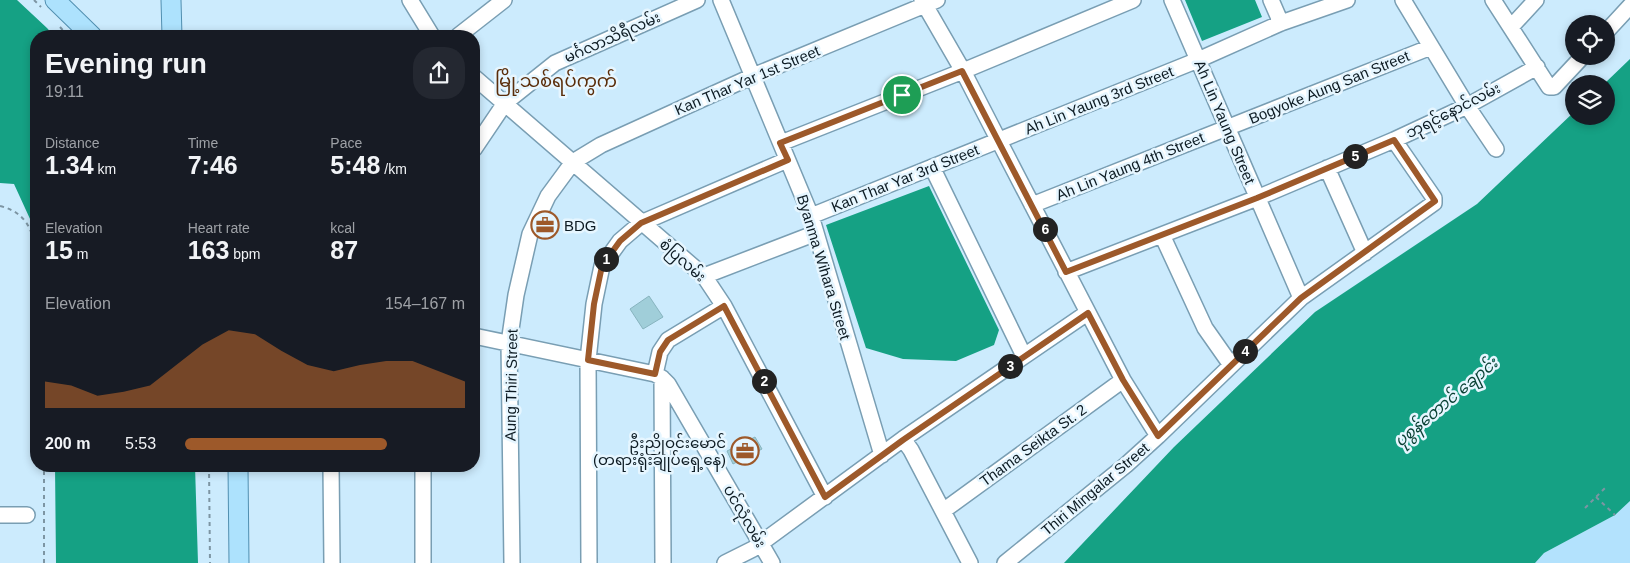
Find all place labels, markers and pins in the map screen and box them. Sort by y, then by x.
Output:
pin [881,74,923,116]
pin: 5 [1342,144,1368,168]
office icon: BDG [530,210,560,240]
pin: 6 [1032,216,1058,242]
place label: BDG [564,217,597,234]
pin: 1 [594,246,618,272]
pin: 4 [1232,338,1258,364]
pin: 3 [998,354,1022,378]
pin: 2 [752,368,776,394]
place label: ဦးညိုဝင်းမောင် (တရားရုံးချုပ်ရှေ့နေ) [593,433,726,472]
office icon: ဦးညိုဝင်းမောင် (တရားရုံးချုပ်ရှေ့နေ) [730,436,760,466]

